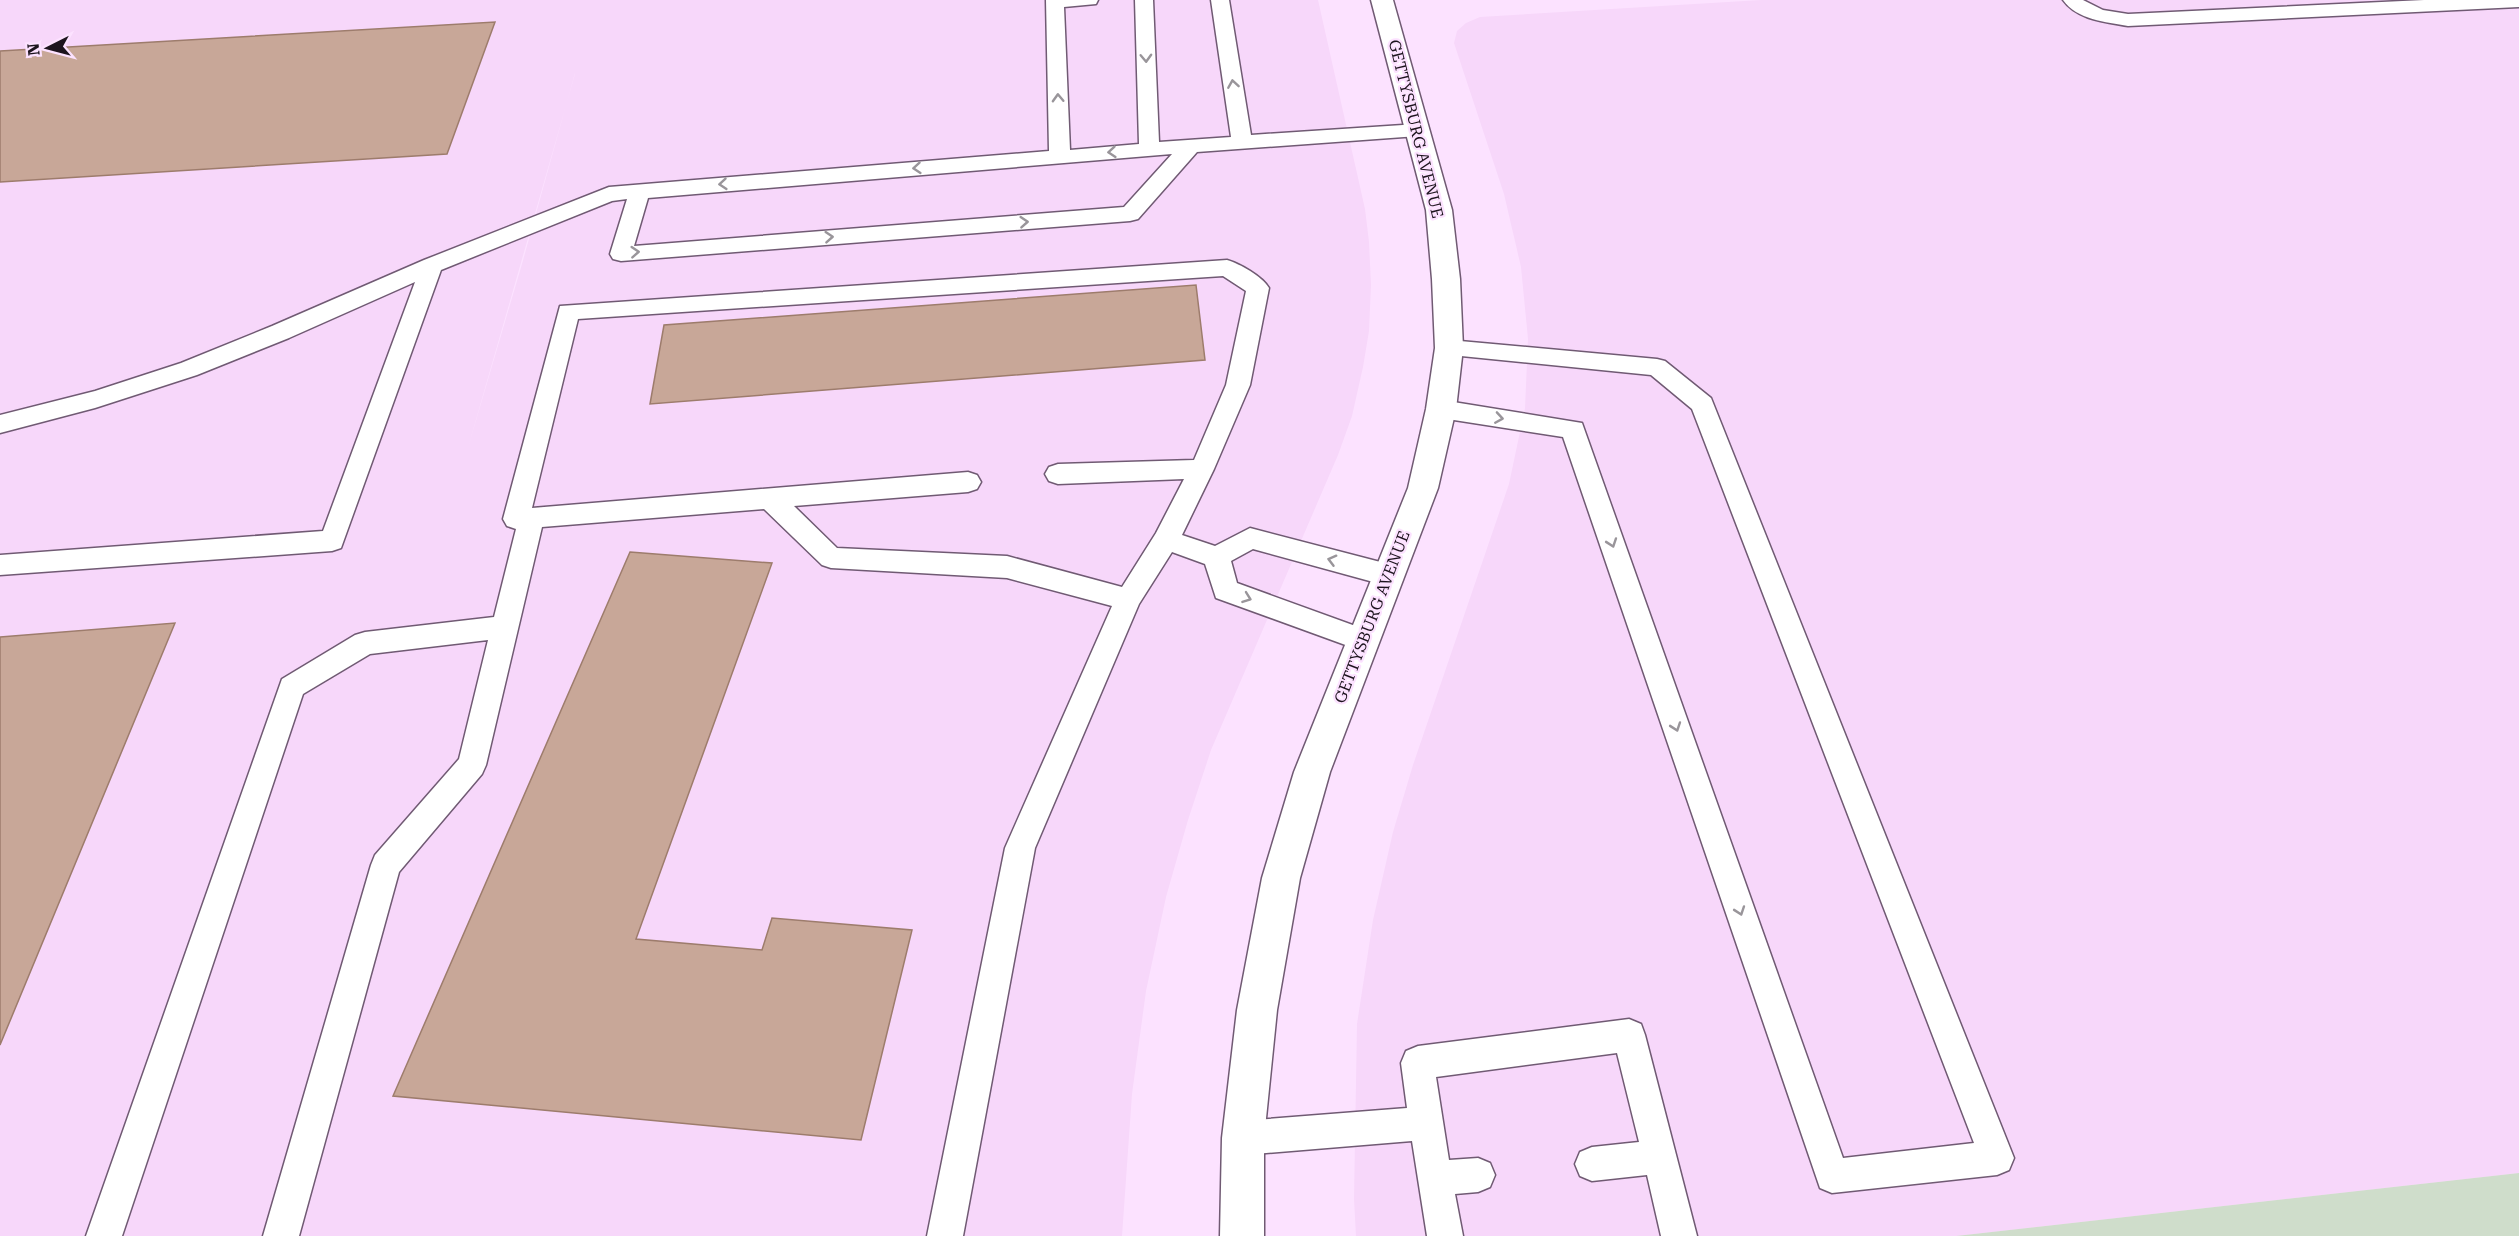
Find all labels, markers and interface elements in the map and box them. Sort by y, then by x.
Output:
north arrow [18,18,78,78]
street label: GETTYSBURG AVENUE [1385,38,1447,220]
text: N [23,42,44,57]
one-way arrow [1139,54,1152,63]
one-way arrow [1228,79,1240,89]
one-way arrow [1052,94,1064,103]
one-way arrow [1107,145,1116,158]
one-way arrow [913,161,922,174]
one-way arrow [718,177,727,190]
one-way arrow [1019,216,1028,229]
one-way arrow [825,231,834,244]
one-way arrow [631,246,640,259]
one-way arrow [1493,411,1503,424]
street label: GETTYSBURG AVENUE [1330,528,1414,706]
one-way arrow [1605,537,1617,548]
one-way arrow [1327,554,1337,567]
one-way arrow [1242,591,1252,604]
one-way arrow [1668,721,1681,732]
one-way arrow [1732,905,1745,916]

